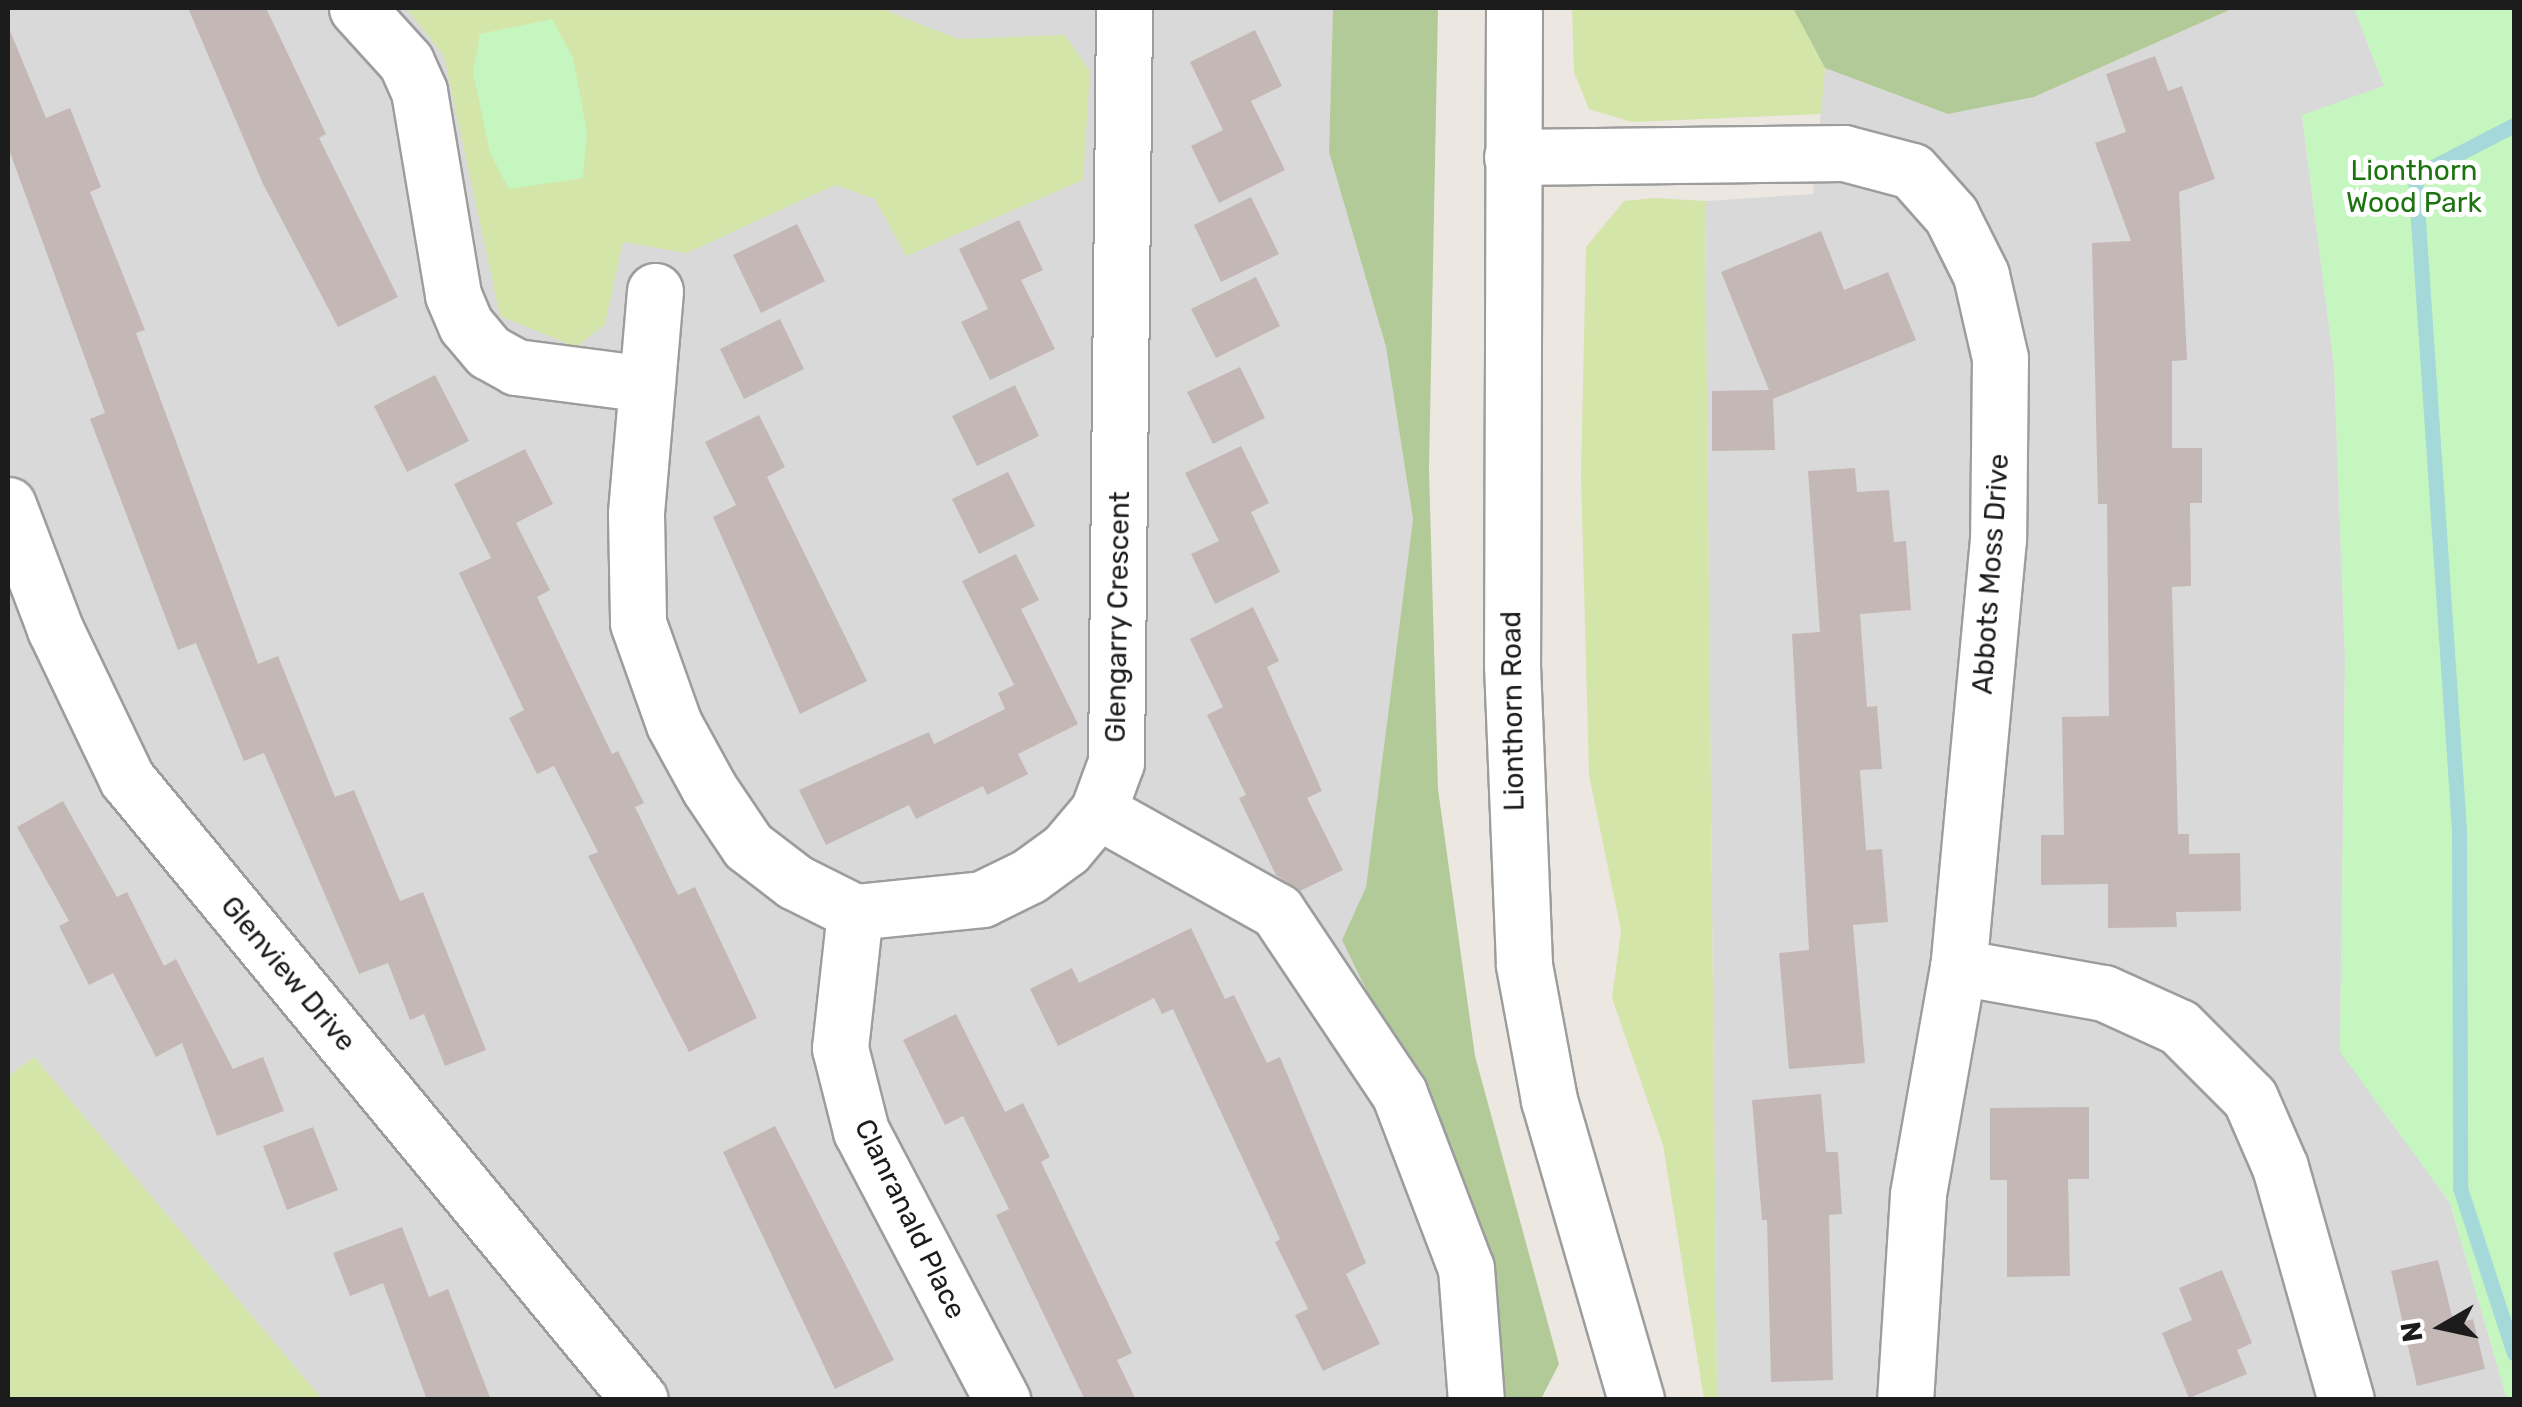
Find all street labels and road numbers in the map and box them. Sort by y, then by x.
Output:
street label: Abbots Moss Drive [1966,453,2016,695]
street label: Glengarry Crescent [1099,491,1137,743]
street label: Lionthorn Road [1494,611,1532,811]
street label: Glenview Drive [213,890,363,1058]
street label: Clanranald Place [847,1114,973,1324]

